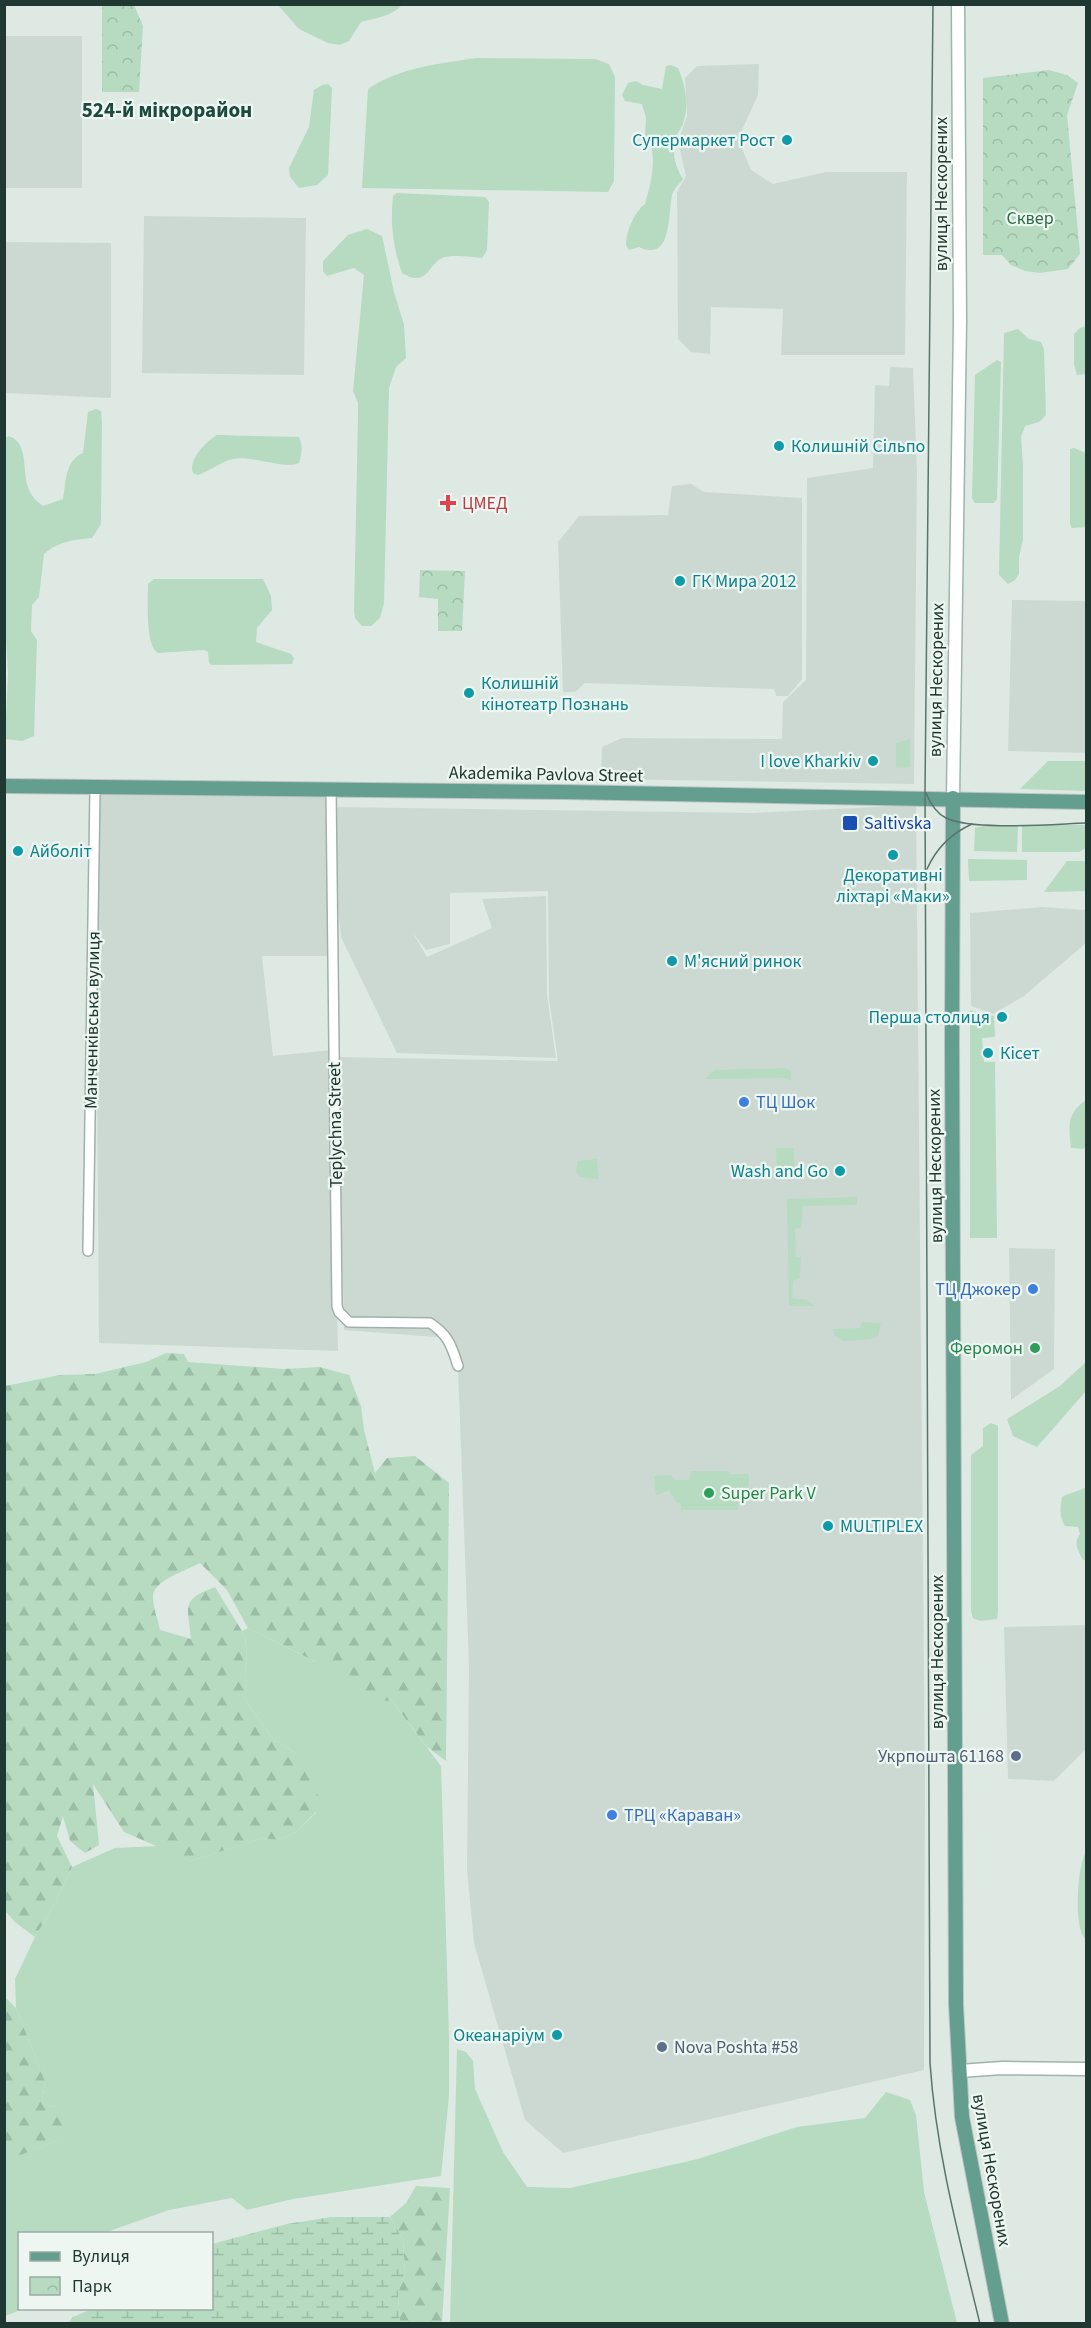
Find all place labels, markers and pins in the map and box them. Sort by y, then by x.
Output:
place label: Супермаркет Рост [632,128,775,153]
marker: Супермаркет Рост [780,133,794,147]
place label: Колишній Сільпо [791,434,925,459]
marker: Колишній Сільпо [772,439,786,453]
place label: ЦМЕД [462,491,508,516]
marker: ЦМЕД [439,494,457,512]
place label: ГК Мира 2012 [692,569,796,594]
marker: ГК Мира 2012 [673,574,687,588]
place label: Колишній кінотеатр Познань [481,671,629,717]
marker: Колишній кінотеатр Познань [462,686,476,700]
place label: I love Kharkiv [760,749,862,774]
marker: I love Kharkiv [866,754,880,768]
place label: Saltivska [864,811,932,836]
marker: Saltivska [841,814,859,832]
place label: Айболіт [30,839,92,864]
marker: Айболіт [11,844,25,858]
marker: Декоративні ліхтарі «Маки» [886,848,900,862]
place label: Декоративні ліхтарі «Маки» [836,863,950,909]
place label: М'ясний ринок [684,949,802,974]
marker: М'ясний ринок [665,954,679,968]
place label: Перша столиця [868,1005,990,1030]
marker: Перша столиця [995,1010,1009,1024]
place label: Кісет [1000,1041,1040,1066]
marker: Кісет [981,1046,995,1060]
place label: ТЦ Шок [756,1090,815,1115]
marker: ТЦ Шок [737,1095,751,1109]
place label: Wash and Go [731,1159,828,1184]
marker: Wash and Go [833,1164,847,1178]
place label: ТЦ Джокер [935,1277,1021,1302]
marker: ТЦ Джокер [1026,1282,1040,1296]
place label: Феромон [950,1336,1023,1361]
marker: Феромон [1028,1341,1042,1355]
place label: Super Park V [721,1481,816,1506]
marker: Super Park V [702,1486,716,1500]
place label: MULTIPLEX [840,1514,923,1539]
marker: MULTIPLEX [821,1519,835,1533]
place label: Укрпошта 61168 [878,1744,1004,1769]
marker: Укрпошта 61168 [1009,1749,1023,1763]
place label: ТРЦ «Караван» [624,1803,741,1828]
marker: ТРЦ «Караван» [605,1808,619,1822]
place label: Океанаріум [453,2023,545,2048]
marker: Океанаріум [550,2028,564,2042]
place label: Nova Poshta #58 [674,2035,798,2060]
marker: Nova Poshta #58 [655,2040,669,2054]

